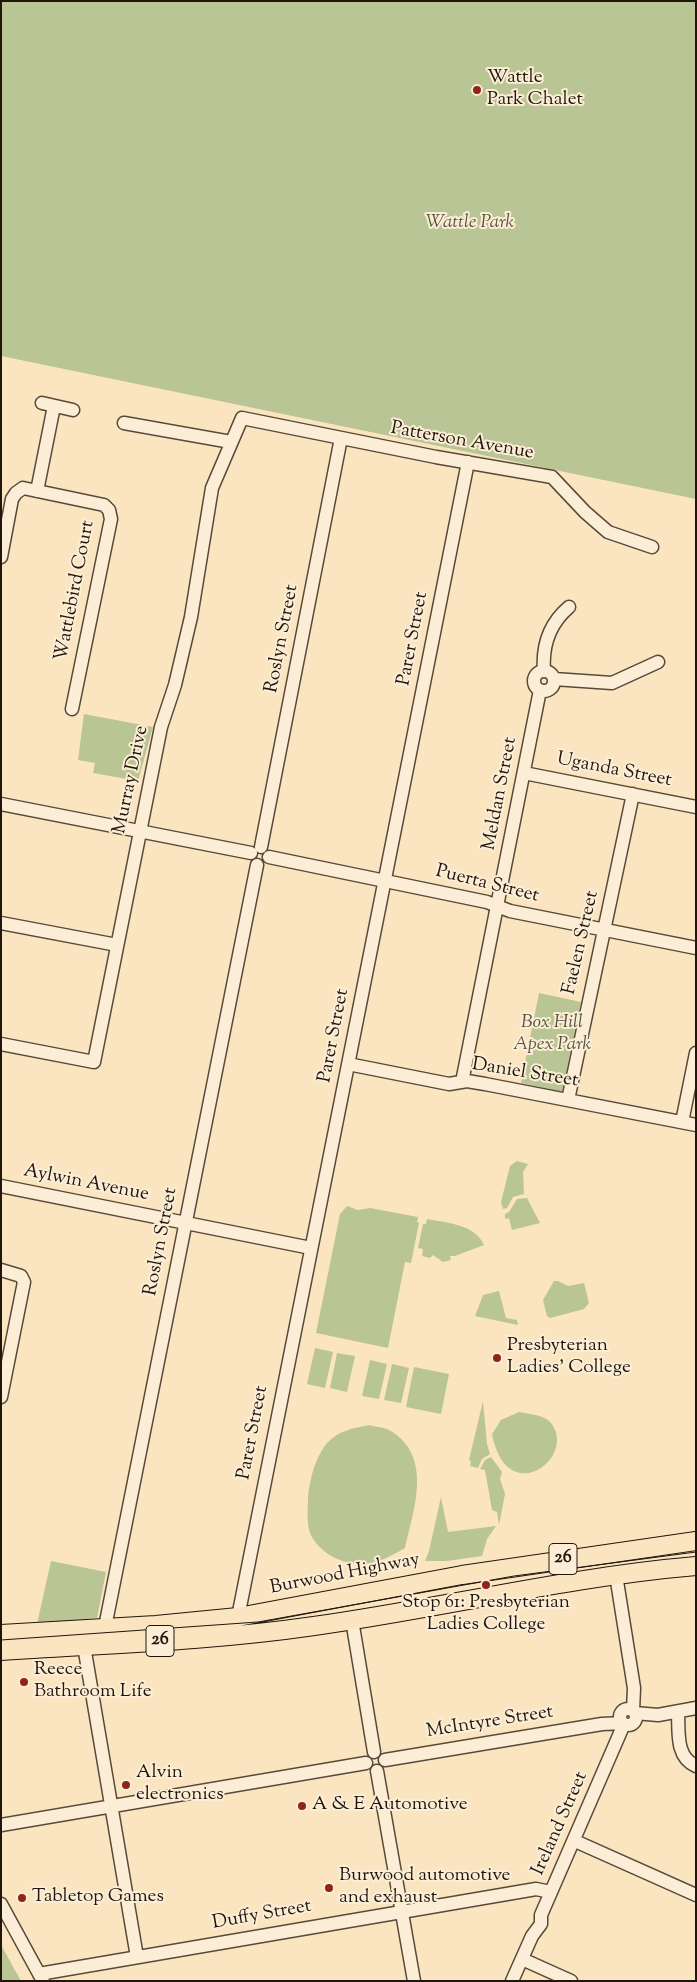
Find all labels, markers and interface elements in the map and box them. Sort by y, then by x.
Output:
place label: Wattle Park Chalet [487,68,583,112]
marker: Wattle Park Chalet [471,84,483,96]
park label: Wattle Park [426,213,514,235]
street label: Patterson Avenue [389,418,535,466]
street label: Wattlebird Court [51,519,101,663]
street label: Roslyn Street [261,583,305,695]
street label: Parer Street [394,590,434,688]
street label: Murray Drive [109,724,155,836]
street label: Meldan Street [479,735,523,853]
street label: Uganda Street [554,749,674,793]
street label: Puerta Street [433,861,541,909]
street label: Faelen Street [559,889,605,997]
street label: Parer Street [315,987,355,1085]
park label: Box Hill Apex Park [513,1013,591,1057]
street label: Daniel Street [470,1054,580,1094]
street label: Aylwin Avenue [21,1161,151,1207]
street label: Roslyn Street [140,1186,184,1298]
place label: Presbyterian Ladies' College [507,1336,631,1380]
marker: Presbyterian Ladies' College [491,1352,503,1364]
street label: Parer Street [234,1384,274,1482]
road number: 26 [549,1544,577,1575]
street label: Burwood Highway [268,1549,422,1601]
marker: Stop 61: Presbyterian Ladies College [480,1579,492,1591]
place label: Stop 61: Presbyterian Ladies College [402,1593,570,1637]
road number: 26 [146,1625,174,1656]
place label: Reece Bathroom Life [34,1660,152,1704]
marker: Reece Bathroom Life [18,1676,30,1688]
street label: McIntyre Street [425,1702,555,1744]
place label: Alvin electronics [136,1763,224,1807]
street label: Ireland Street [528,1769,594,1879]
marker: Alvin electronics [120,1779,132,1791]
place label: A & E Automotive [312,1795,468,1817]
marker: A & E Automotive [296,1800,308,1812]
place label: Burwood automotive and exhaust [339,1866,510,1910]
marker: Burwood automotive and exhaust [323,1882,335,1894]
place label: Tabletop Games [32,1887,164,1909]
marker: Tabletop Games [16,1892,28,1904]
street label: Duffy Street [211,1896,313,1936]

